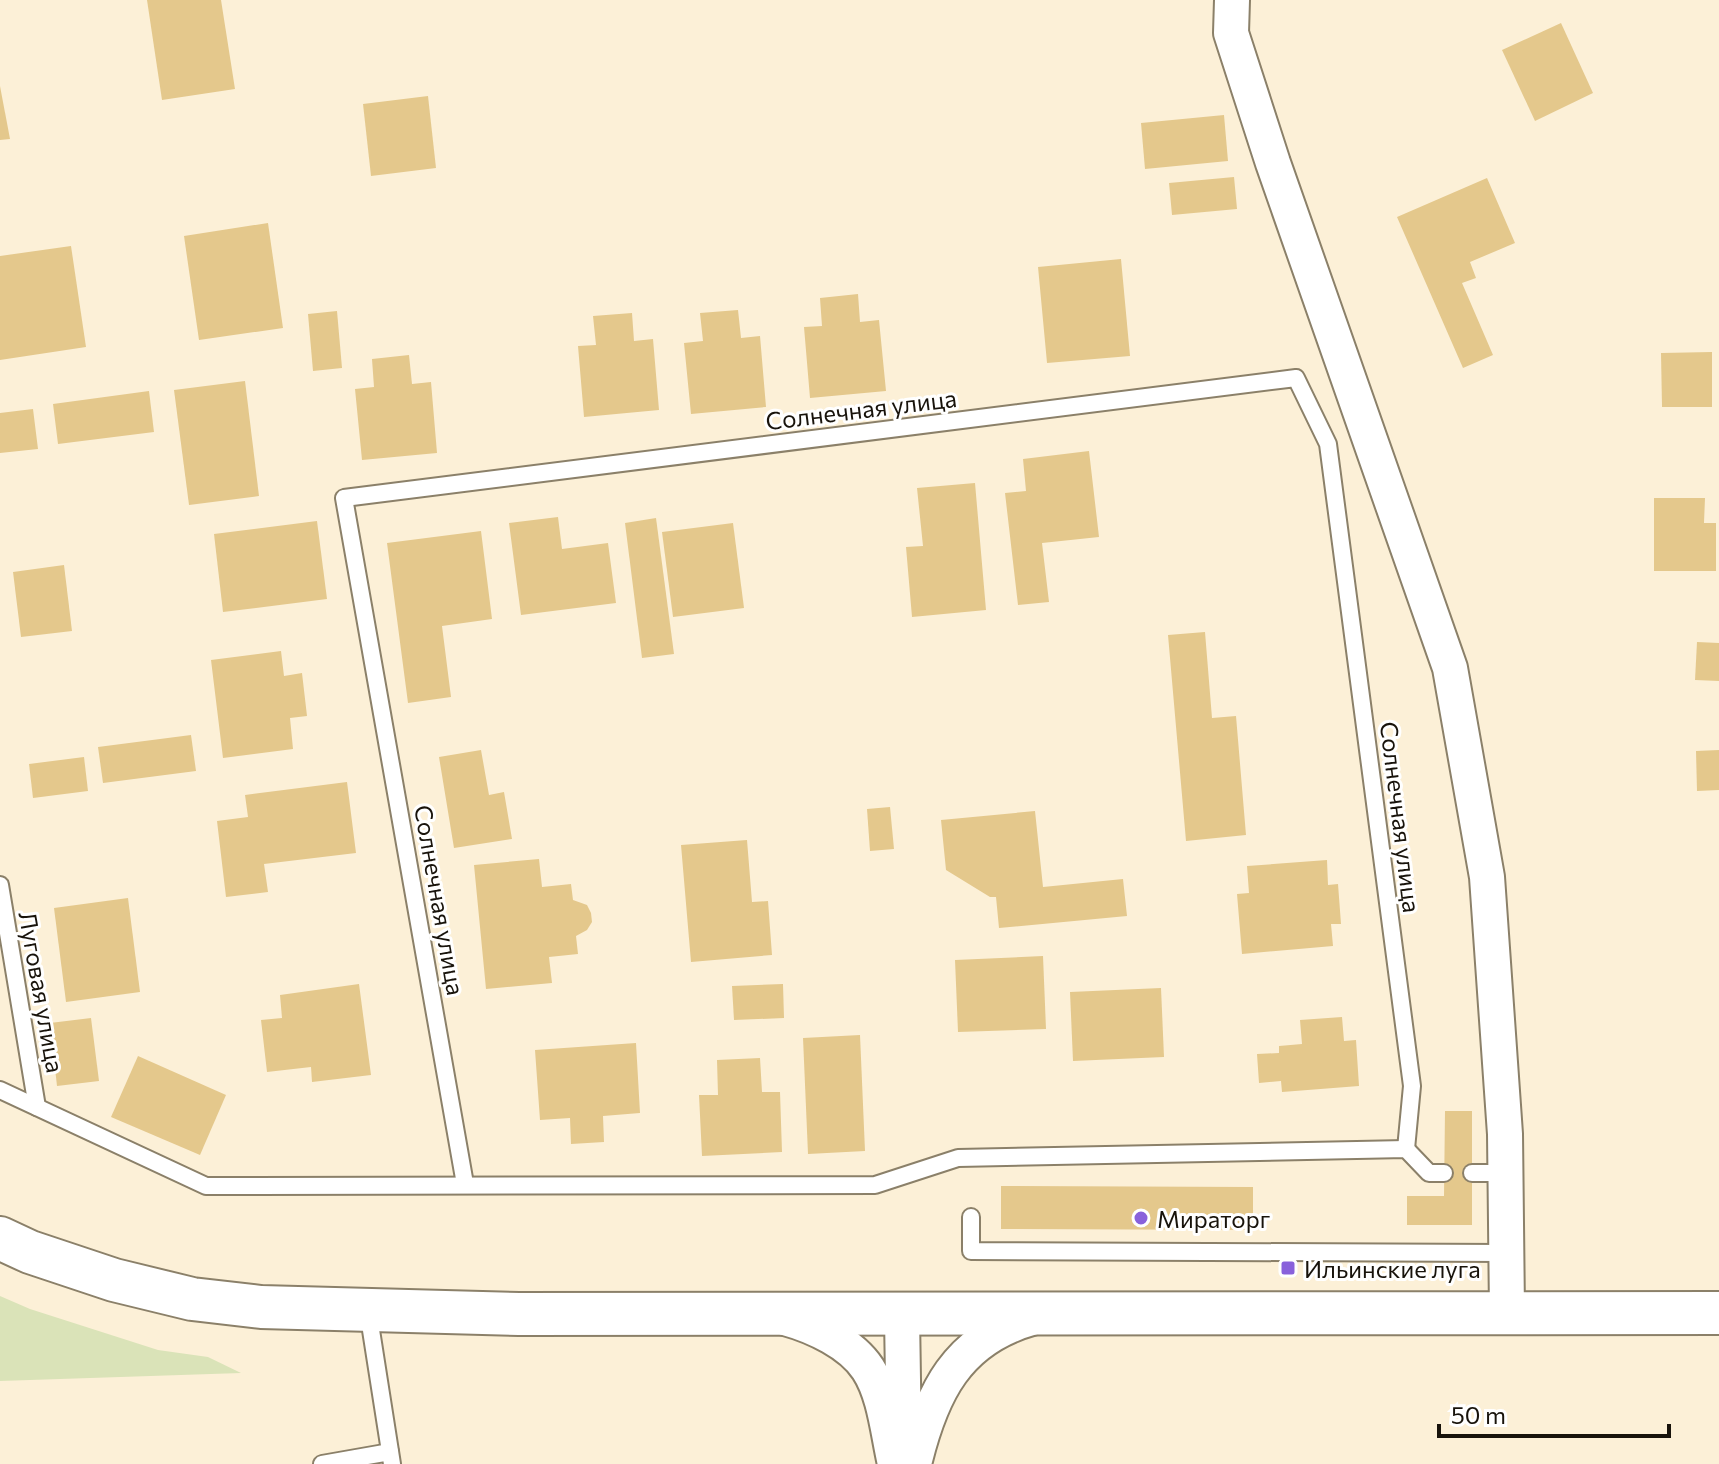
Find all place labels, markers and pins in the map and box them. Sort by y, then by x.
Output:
place label: Мираторг [1157,1204,1270,1233]
marker: Мираторг [1132,1209,1150,1227]
place label: Ильинские луга [1304,1254,1481,1283]
marker: Ильинские луга [1279,1259,1297,1277]

